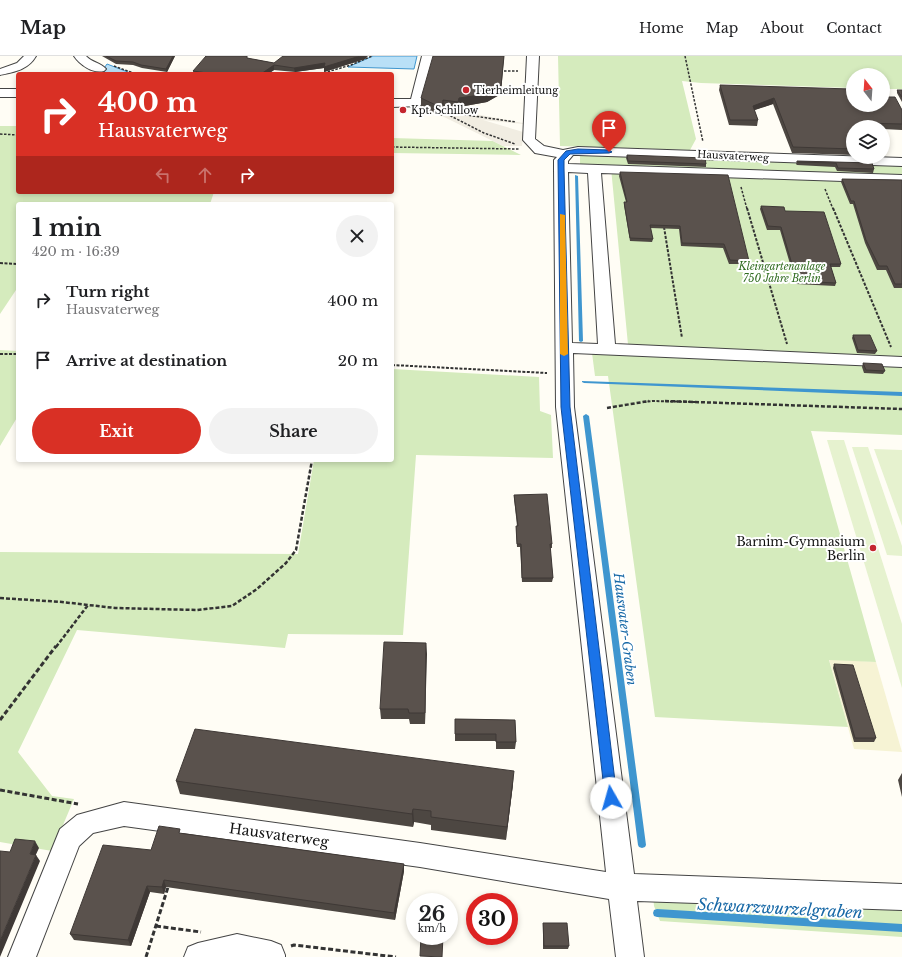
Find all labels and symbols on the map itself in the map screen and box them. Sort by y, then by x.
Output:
north arrow [846,68,890,112]
place label: Tierheimleitung [474,84,559,97]
marker: Tierheimleitung [461,85,471,95]
place label: Kpt. Schillow [411,104,479,117]
marker: Kpt. Schillow [398,105,408,115]
pin [592,111,626,152]
street label: Hausvaterweg [697,148,770,164]
park label: Kleingartenanlage 750 Jahre Berlin [738,260,826,285]
place label: Barnim-Gymnasium Berlin [736,534,865,563]
marker: Barnim-Gymnasium Berlin [868,543,878,553]
water label: Hausvater-Graben [610,571,640,686]
position arrow [590,777,632,819]
street label: Hausvaterweg [228,819,331,851]
speed limit sign: 30 [466,893,518,945]
water label: Schwarzwurzelgraben [697,894,863,922]

